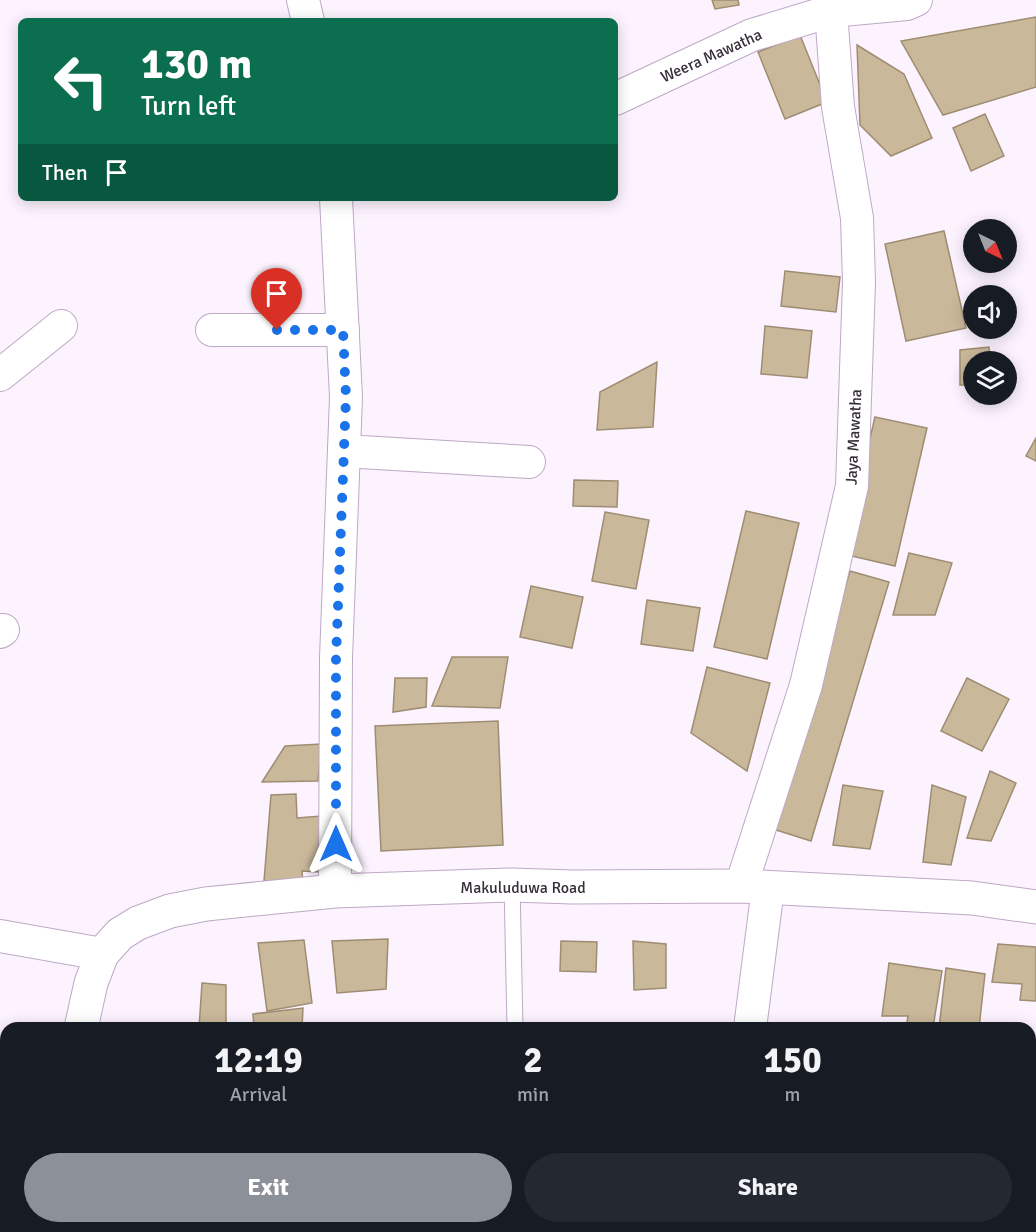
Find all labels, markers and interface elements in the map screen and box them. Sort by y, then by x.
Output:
street label: Weera Mawatha [658,25,765,87]
text: 130 m [141,39,252,90]
icon: left [42,42,120,120]
text: Turn left [141,90,236,123]
icon: arrive [100,156,133,189]
text: Then [42,159,88,186]
north arrow [963,219,1017,273]
map controls [963,219,1017,405]
pin [251,268,302,330]
icon: arrive [260,277,293,310]
button: sound [963,285,1017,339]
button: layers [963,351,1017,405]
street label: Jaya Mawatha [841,388,867,486]
position arrow [304,812,368,876]
street label: Makuluduwa Road [460,878,586,898]
text: 12:19 [214,1038,303,1083]
text: 2 [523,1038,543,1083]
text: 150 [763,1038,822,1083]
text: Arrival [230,1082,287,1107]
text: min [517,1082,549,1107]
text: m [785,1082,801,1107]
button: Exit [24,1153,512,1222]
button: Share [524,1153,1012,1222]

